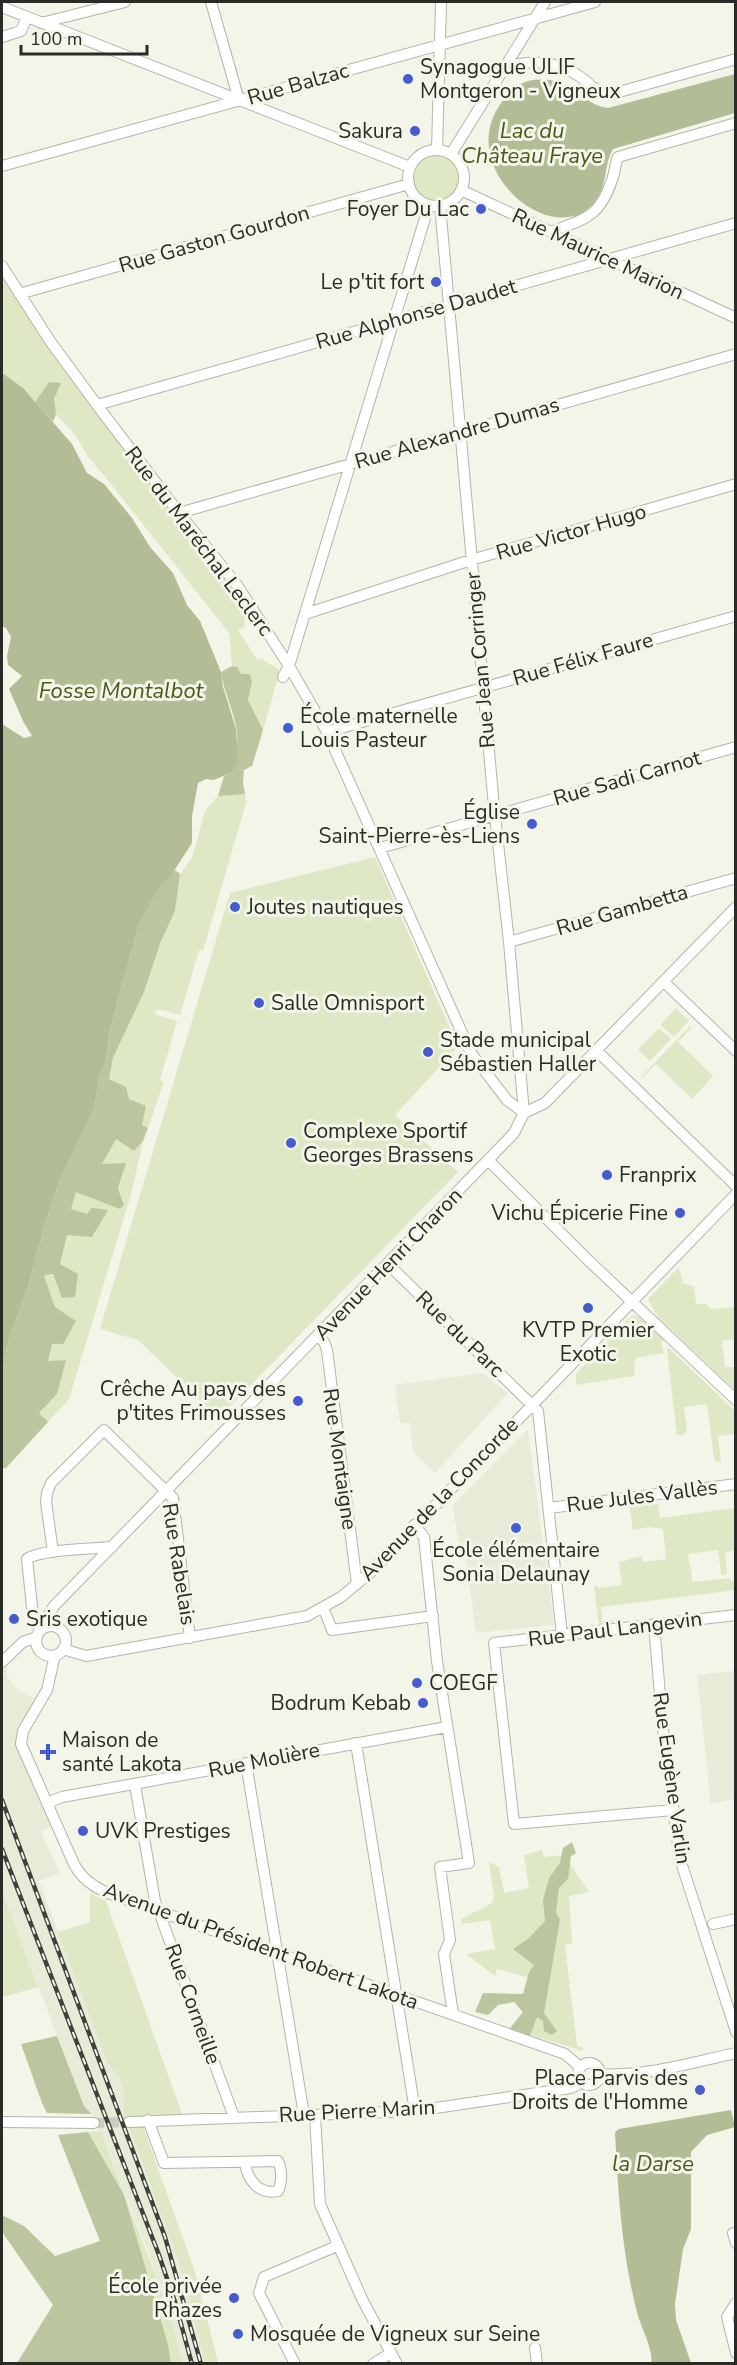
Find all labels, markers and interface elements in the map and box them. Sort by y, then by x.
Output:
scale bar [21,18,147,56]
text: 100 m [30,27,82,51]
place label: Synagogue ULIF Montgeron - Vigneux [420,53,621,105]
street label: Rue Balzac [244,56,352,112]
marker: Synagogue ULIF Montgeron - Vigneux [401,72,415,86]
water label: Lac du Château Fraye [461,116,603,171]
place label: Sakura [338,117,403,145]
marker: Sakura [408,124,422,138]
place label: Foyer Du Lac [347,195,469,223]
street label: Rue Gaston Gourdon [115,198,313,280]
marker: Foyer Du Lac [474,202,488,216]
street label: Rue Maurice Marion [507,202,689,306]
place label: Le p'tit fort [320,268,425,296]
street label: Rue Alphonse Daudet [312,272,520,356]
marker: Le p'tit fort [429,275,443,289]
street label: Rue Alexandre Dumas [351,390,563,476]
street label: Rue du Maréchal Leclerc [118,441,280,642]
street label: Rue Victor Hugo [493,497,649,567]
street label: Rue Jean Corringer [458,570,502,749]
street label: Rue Félix Faure [510,626,656,692]
water label: Fosse Montalbot [39,676,205,706]
place label: École maternelle Louis Pasteur [300,702,458,754]
marker: École maternelle Louis Pasteur [281,721,295,735]
street label: Rue Sadi Carnot [550,743,705,812]
place label: Église Saint-Pierre-ès-Liens [319,798,520,850]
marker: Église Saint-Pierre-ès-Liens [525,817,539,831]
street label: Rue Gambetta [553,878,691,942]
place label: Joutes nautiques [246,893,404,921]
marker: Joutes nautiques [228,900,242,914]
place label: Salle Omnisport [271,989,425,1017]
marker: Salle Omnisport [252,996,266,1010]
place label: Stade municipal Sébastien Haller [440,1026,597,1078]
marker: Stade municipal Sébastien Haller [421,1045,435,1059]
place label: Complexe Sportif Georges Brassens [303,1117,474,1169]
marker: Complexe Sportif Georges Brassens [284,1136,298,1150]
place label: Franprix [619,1161,696,1189]
marker: Franprix [600,1168,614,1182]
street label: Avenue Henri Charon [308,1182,468,1346]
place label: Vichu Épicerie Fine [490,1199,668,1227]
marker: Vichu Épicerie Fine [673,1206,687,1220]
street label: Rue du Parc [410,1285,511,1383]
marker: KVTP Premier Exotic [581,1301,595,1315]
place label: KVTP Premier Exotic [522,1316,655,1368]
place label: Crêche Au pays des p'tites Frimousses [100,1375,286,1427]
street label: Rue Montaigne [316,1386,364,1532]
marker: Crêche Au pays des p'tites Frimousses [291,1394,305,1408]
street label: Avenue de la Concorde [353,1411,525,1587]
street label: Rue Jules Vallès [565,1473,719,1519]
street label: Rue Rabelais [156,1501,202,1627]
marker: École élémentaire Sonia Delaunay [509,1521,523,1535]
place label: École élémentaire Sonia Delaunay [432,1536,600,1588]
street label: Rue Paul Langevin [526,1604,704,1654]
place label: Sris exotique [26,1605,148,1633]
marker: Sris exotique [7,1612,21,1626]
place label: COEGF [429,1669,498,1697]
marker: COEGF [410,1676,424,1690]
place label: Bodrum Kebab [271,1689,411,1717]
street label: Rue Eugène Varlin [646,1690,698,1866]
marker: Bodrum Kebab [416,1696,430,1710]
place label: Maison de santé Lakota [62,1726,182,1778]
street label: Rue Molière [206,1735,322,1785]
marker: Maison de santé Lakota [39,1743,57,1761]
place label: UVK Prestiges [95,1817,231,1845]
marker: UVK Prestiges [76,1824,90,1838]
street label: Avenue du Président Robert Lakota [100,1876,422,2016]
street label: Rue Corneille [158,1940,228,2068]
place label: Place Parvis des Droits de l'Homme [512,2064,688,2116]
marker: Place Parvis des Droits de l'Homme [693,2083,707,2097]
street label: Rue Pierre Marin [278,2093,436,2129]
water label: la Darse [612,2149,694,2179]
place label: École privée Rhazes [108,2272,222,2324]
marker: École privée Rhazes [227,2291,241,2305]
place label: Mosquée de Vigneux sur Seine [250,2320,540,2348]
marker: Mosquée de Vigneux sur Seine [231,2327,245,2341]

